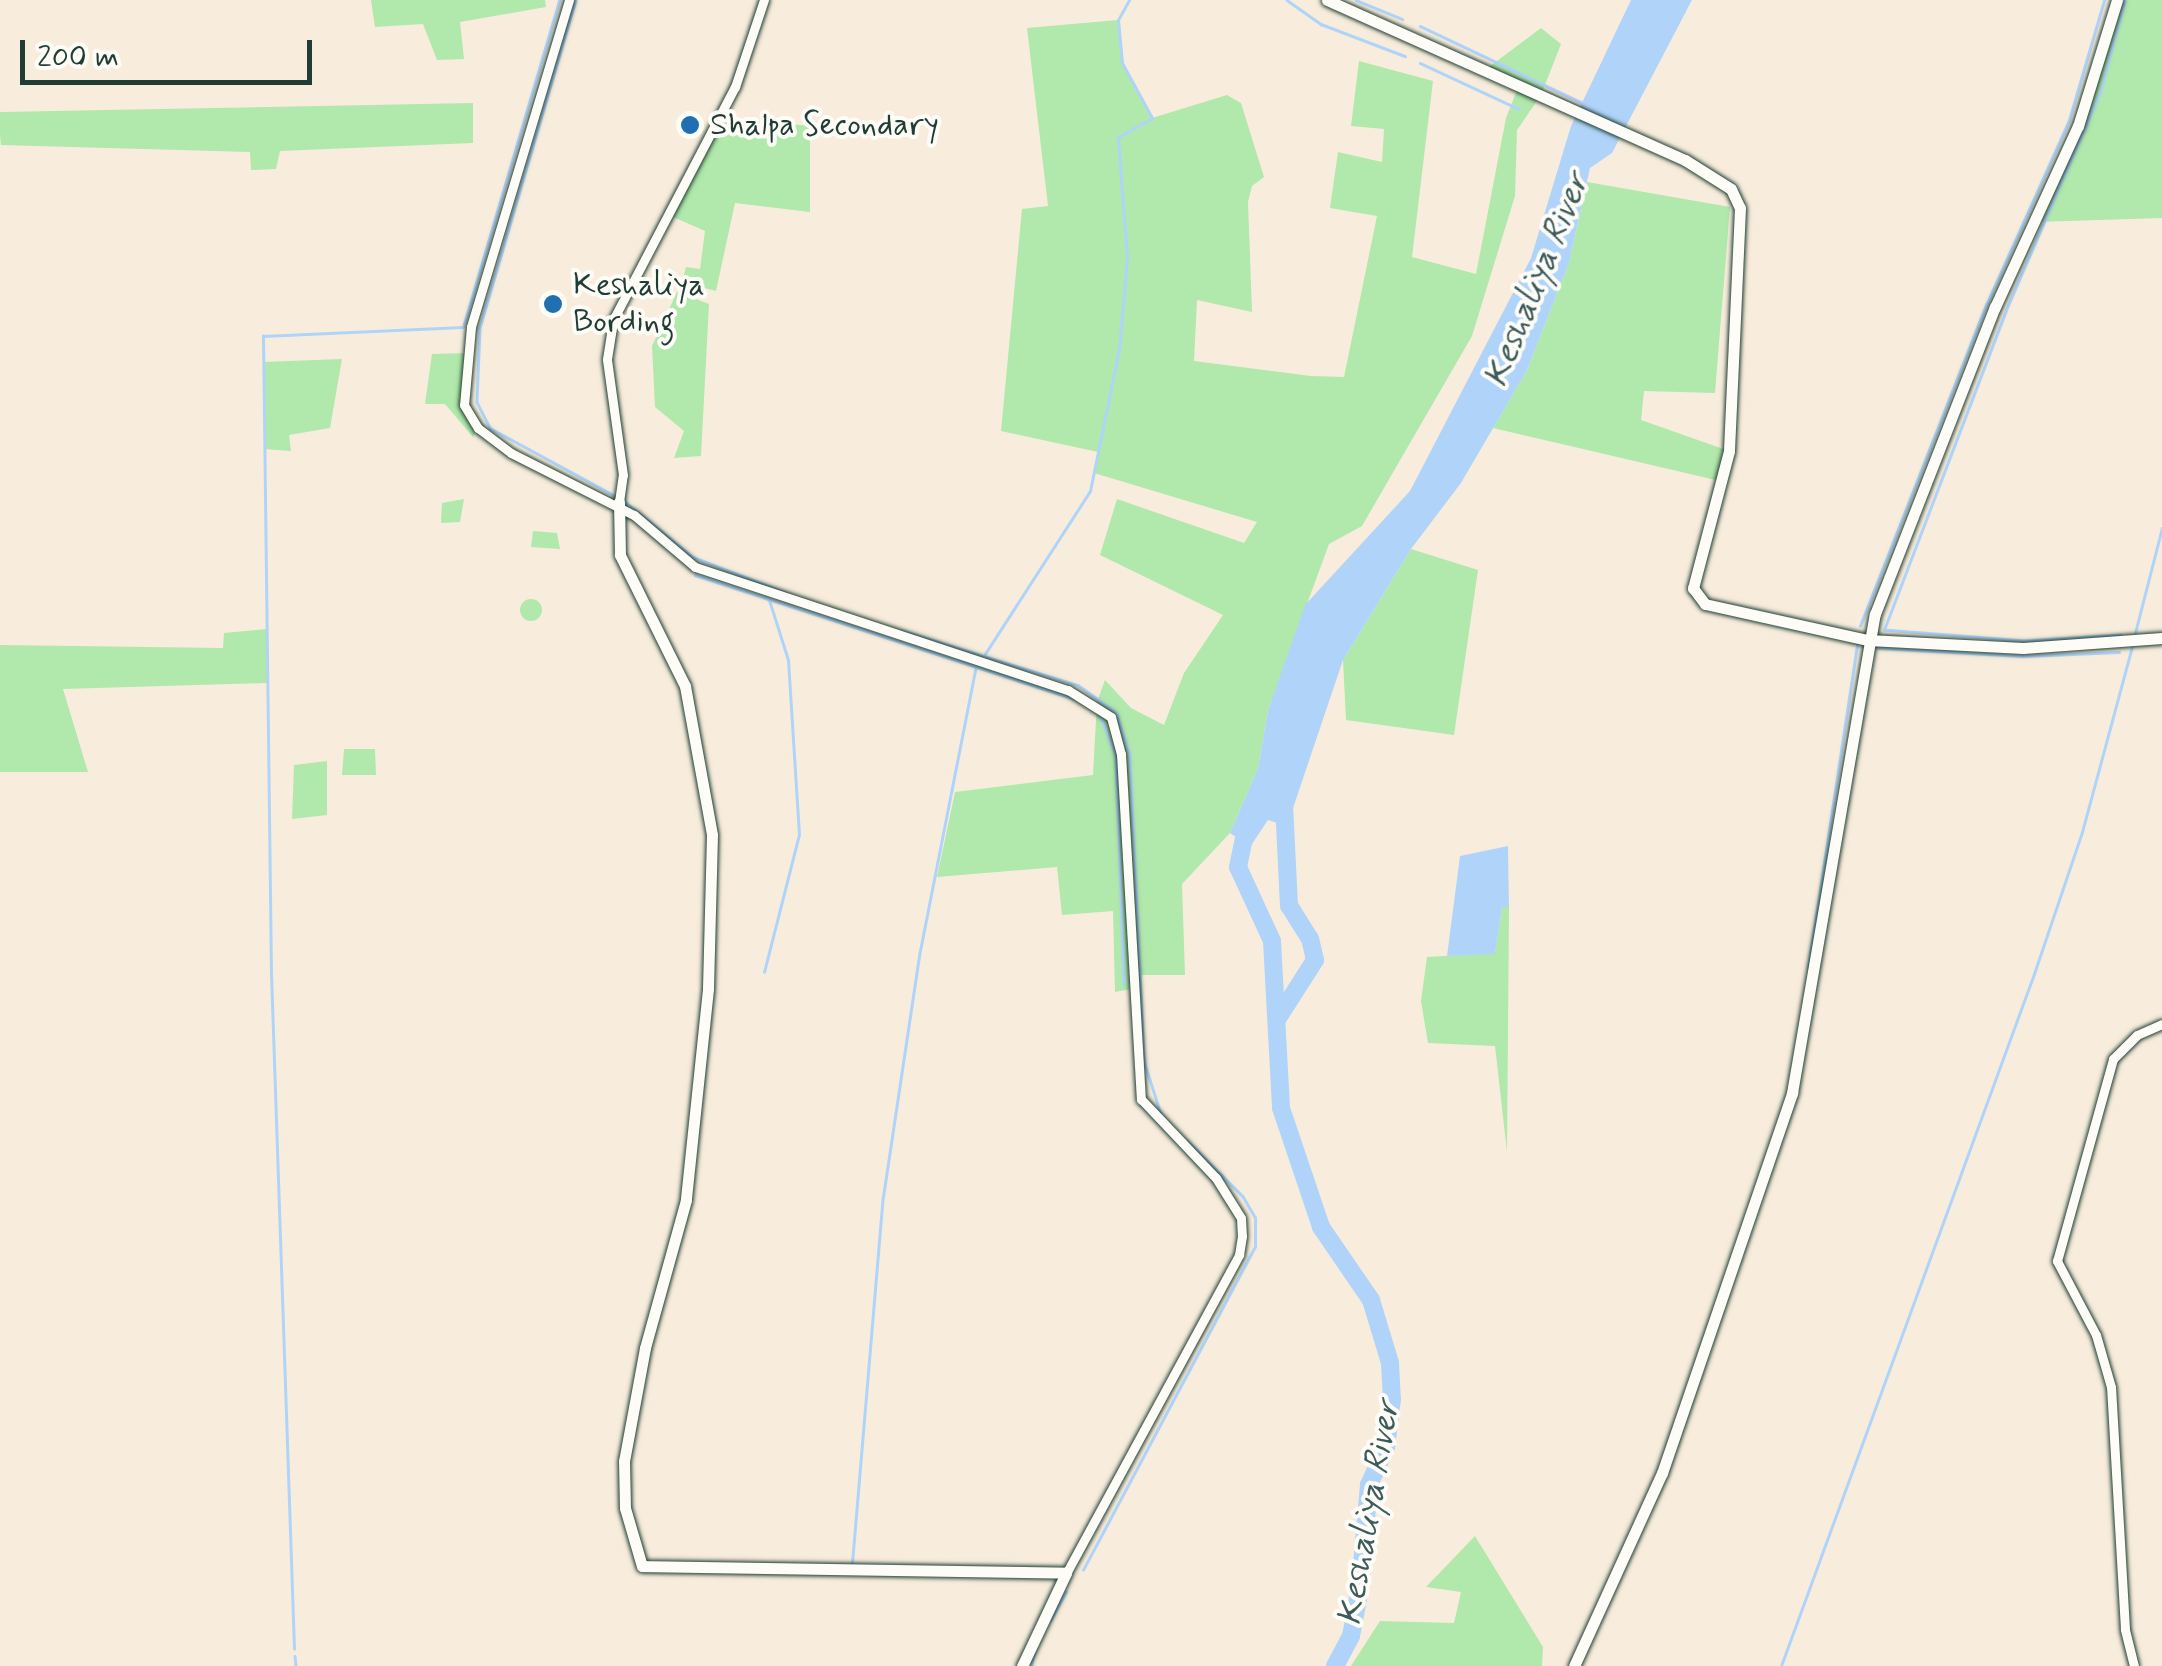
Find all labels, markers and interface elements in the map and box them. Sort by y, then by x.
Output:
scale bar [25,20,318,82]
text: 200 m [37,38,119,77]
place label: Shalpa Secondary [710,106,951,144]
marker: Shalpa Secondary [679,114,701,136]
water label: Keshaliya River [1474,165,1600,395]
place label: Keshaliya Bording [573,267,705,342]
marker: Keshaliya Bording [542,293,564,315]
water label: Keshaliya River [1328,1396,1410,1630]

